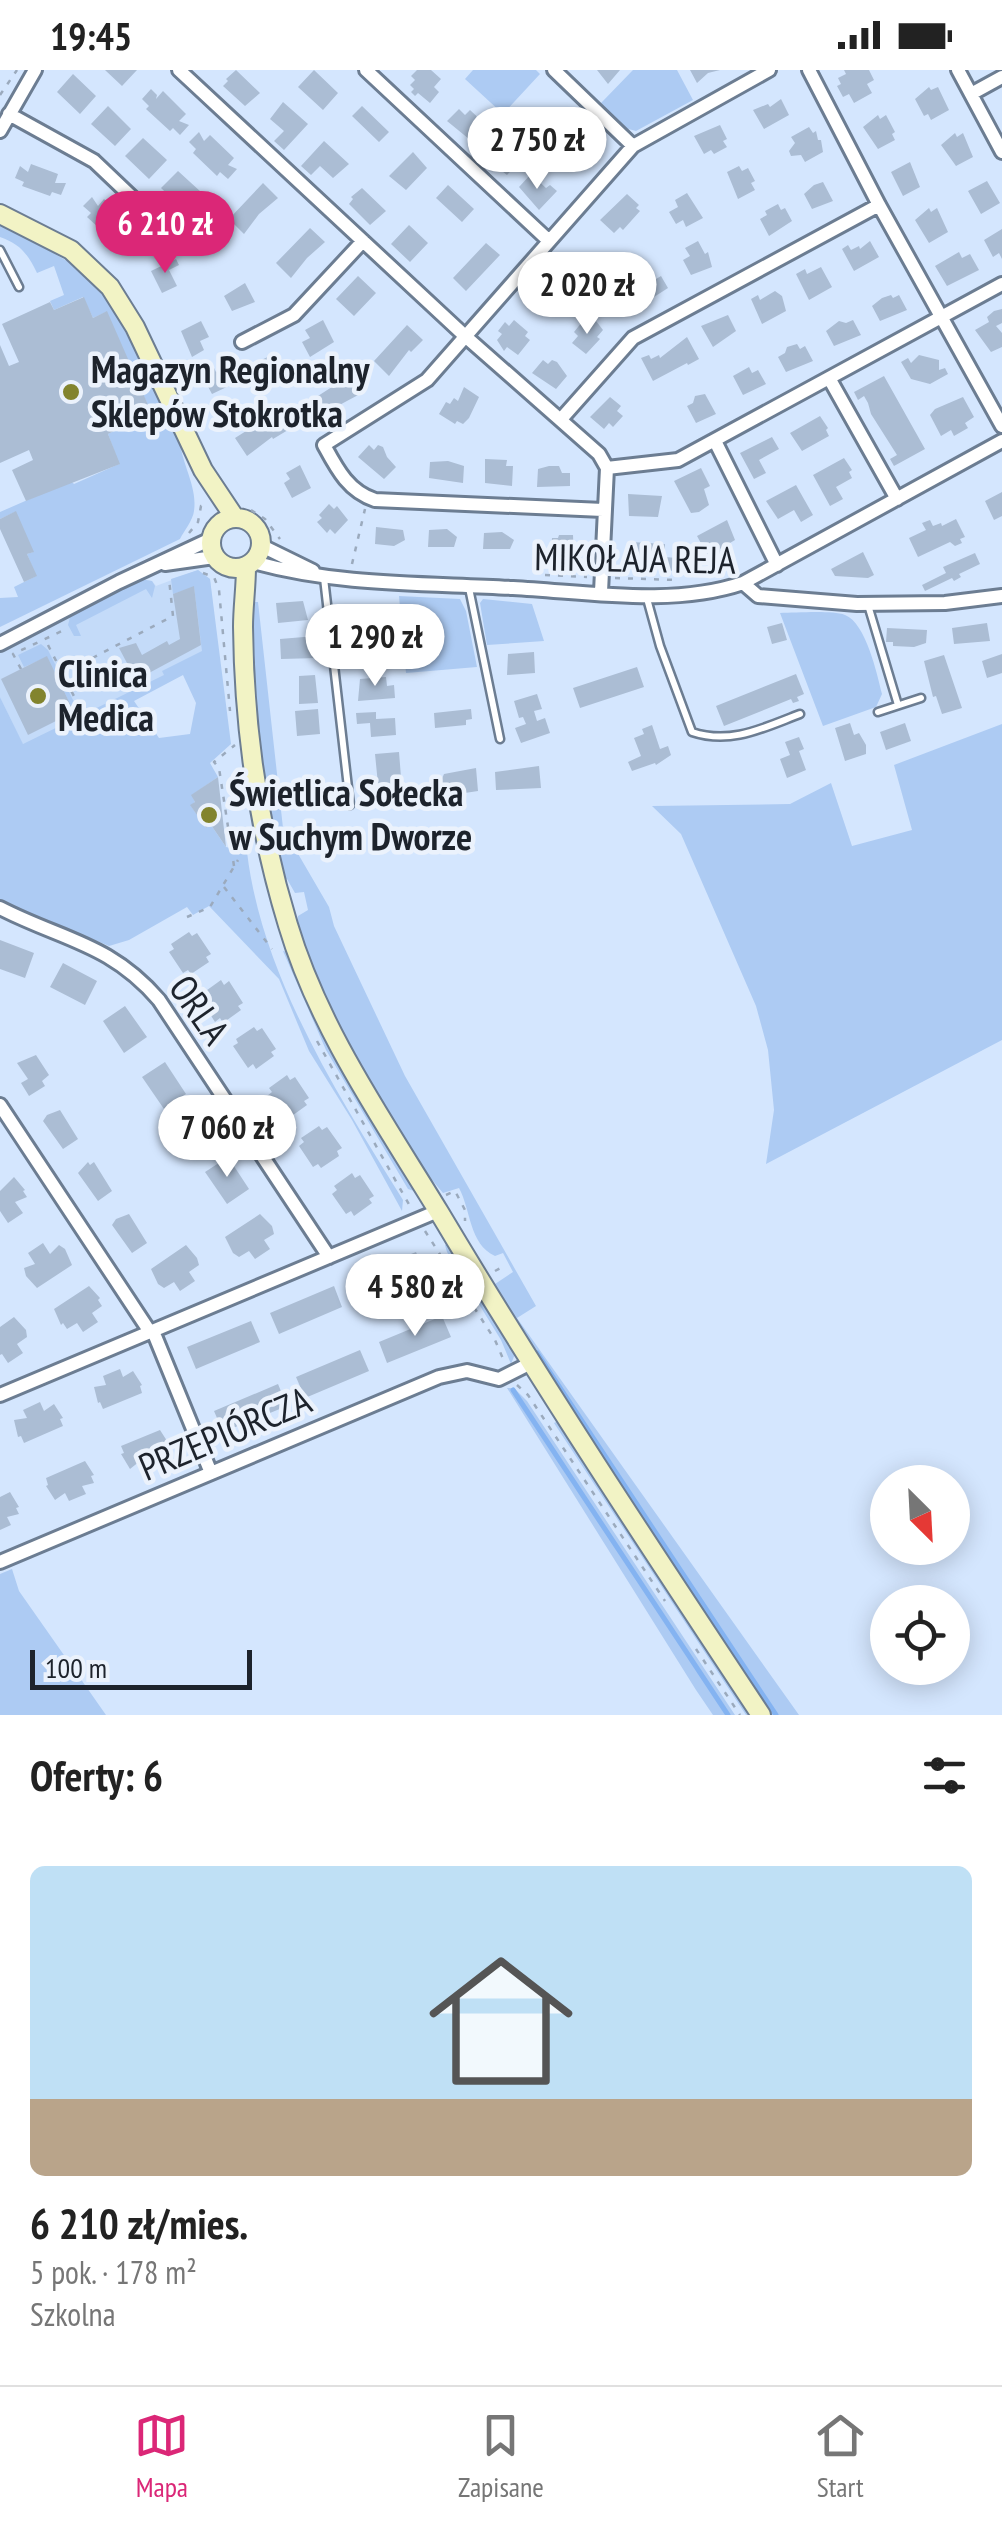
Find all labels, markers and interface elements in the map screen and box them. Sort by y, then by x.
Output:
text: 19:45 [50,11,132,60]
pin: 2 750 zł [434,107,640,192]
text: 2 750 zł [489,118,585,160]
pin: 6 210 zł [62,191,268,276]
text: 6 210 zł [117,202,213,244]
pin: 2 020 zł [484,252,690,337]
text: 2 020 zł [539,263,635,305]
place label: Magazyn Regionalny Sklepów Stokrotka [91,344,370,437]
marker: Magazyn Regionalny Sklepów Stokrotka [60,381,82,403]
street label: MIKOŁAJA REJA [534,531,736,584]
pin: 1 290 zł [272,604,478,689]
text: 1 290 zł [327,615,423,657]
place label: Clinica Medica [58,648,154,741]
marker: Clinica Medica [27,685,49,707]
place label: Świetlica Sołecka w Suchym Dworze [228,767,472,860]
marker: Świetlica Sołecka w Suchym Dworze [198,804,220,826]
street label: ORLA [159,965,241,1053]
pin: 7 060 zł [124,1095,330,1180]
text: 7 060 zł [180,1106,274,1148]
pin: 4 580 zł [312,1254,518,1339]
text: 4 580 zł [367,1265,463,1307]
street label: PRZEPIÓRCZA [131,1374,318,1491]
north arrow [870,1465,970,1565]
map controls [870,1465,970,1685]
button: locate [870,1585,970,1685]
scale bar [30,1645,252,1690]
text: 100 m [45,1649,107,1686]
text: Oferty: 6 [30,1748,163,1803]
icon: filters [917,1748,972,1803]
icon: home [411,1931,591,2111]
text: 6 210 zł/mies. [30,2196,248,2251]
text: 5 pok. · 178 m² [30,2251,197,2293]
text: Szkolna [30,2293,115,2335]
tab: Mapa [134,2408,189,2505]
tab: Zapisane [458,2408,544,2505]
tab: Start [813,2408,868,2505]

